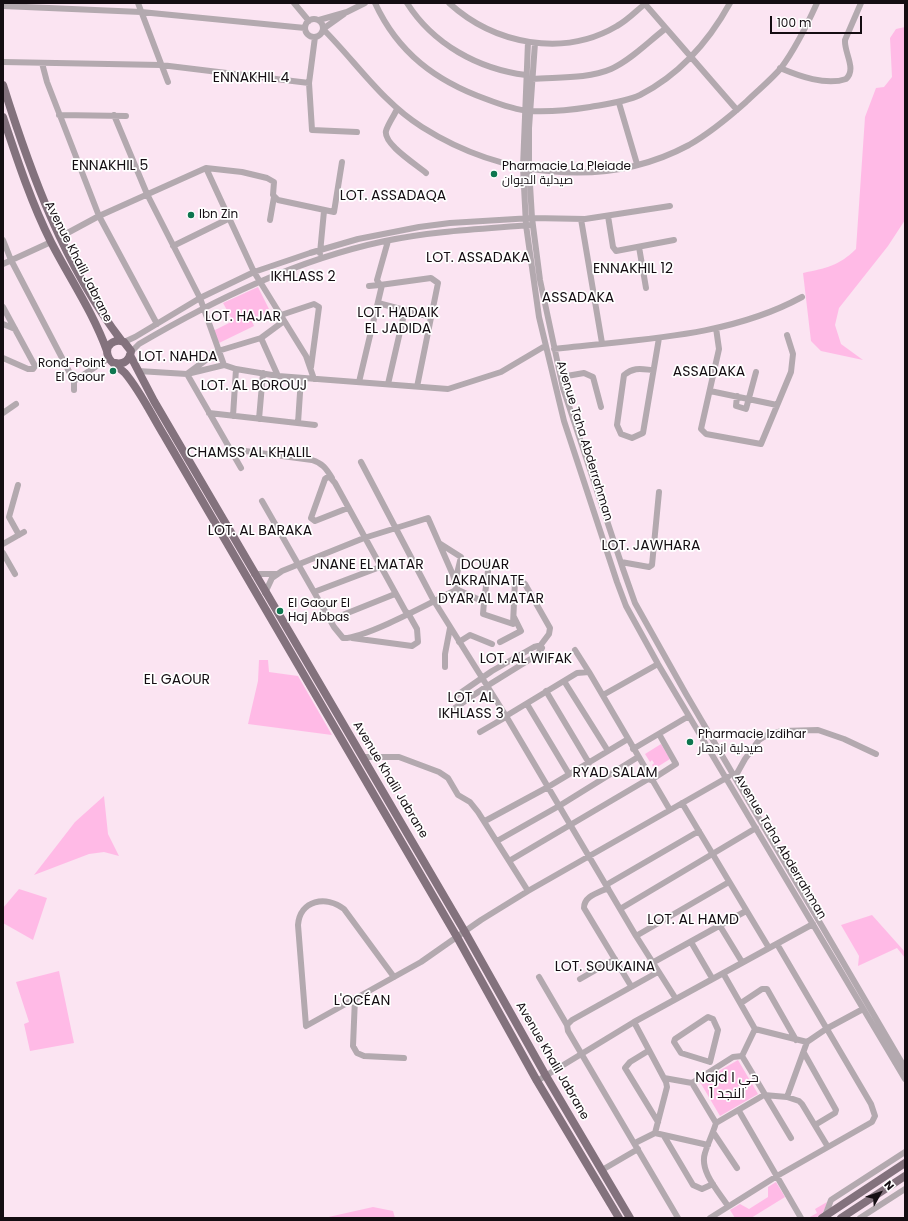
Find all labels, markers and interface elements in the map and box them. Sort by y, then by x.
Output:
scale bar [772,8,864,34]
text: 100 m [777,14,811,31]
district label: ENNAKHIL 4 [208,70,294,86]
district label: ENNAKHIL 5 [67,158,153,174]
place label: Pharmacie La Pleiade صيدلية الديوان [502,160,631,188]
marker: Pharmacie La Pleiade صيدلية الديوان [489,169,499,179]
district label: LOT. ASSADAQA [333,188,453,204]
street label: Avenue Khalil Jabrane [41,199,115,325]
place label: Ibn Zin [199,208,238,222]
marker: Ibn Zin [186,210,196,220]
district label: LOT. ASSADAKA [420,250,536,266]
district label: ENNAKHIL 12 [587,261,679,277]
district label: IKHLASS 2 [266,269,340,285]
district label: ASSADAKA [538,290,618,306]
district label: LOT. HADAIK EL JADIDA [352,305,444,338]
district label: LOT. HAJAR [200,309,286,325]
district label: LOT. NAHDA [133,349,223,365]
place label: Rond-Point El Gaour [38,357,105,385]
street label: Avenue Taha Abderrahman [553,359,615,523]
district label: ASSADAKA [669,364,749,380]
marker: Rond-Point El Gaour [108,366,118,376]
district label: LOT. AL BOROUJ [194,378,314,394]
district label: CHAMSS AL KHALIL [179,445,319,461]
district label: LOT. AL BARAKA [201,523,319,539]
district label: LOT. JAWHARA [596,538,706,554]
district label: JNANE EL MATAR [305,557,431,573]
district label: DOUAR LAKRAINATE [440,557,530,590]
district label: DYAR AL MATAR [432,591,550,607]
place label: El Gaour El Haj Abbas [288,597,350,625]
marker: El Gaour El Haj Abbas [275,606,285,616]
district label: LOT. AL WIFAK [473,651,579,667]
district label: EL GAOUR [140,672,214,688]
district label: LOT. AL IKHLASS 3 [434,690,508,722]
street label: Avenue Khalil Jabrane [349,719,431,841]
place label: Pharmacie Izdihar صيدلية ازدهار [698,728,806,756]
marker: Pharmacie Izdihar صيدلية ازدهار [685,737,695,747]
district label: RYAD SALAM [568,765,662,781]
street label: Avenue Taha Abderrahman [731,772,829,922]
district label: LOT. AL HAMD [641,912,745,928]
district label: LOT. SOUKAINA [548,959,662,975]
district label: L'OCÉAN [330,993,394,1009]
street label: Avenue Khalil Jabrane [512,1000,592,1122]
district label: Najd I حي النجد 1 [695,1070,759,1102]
north arrow [860,1173,900,1213]
text: N [880,1177,898,1194]

